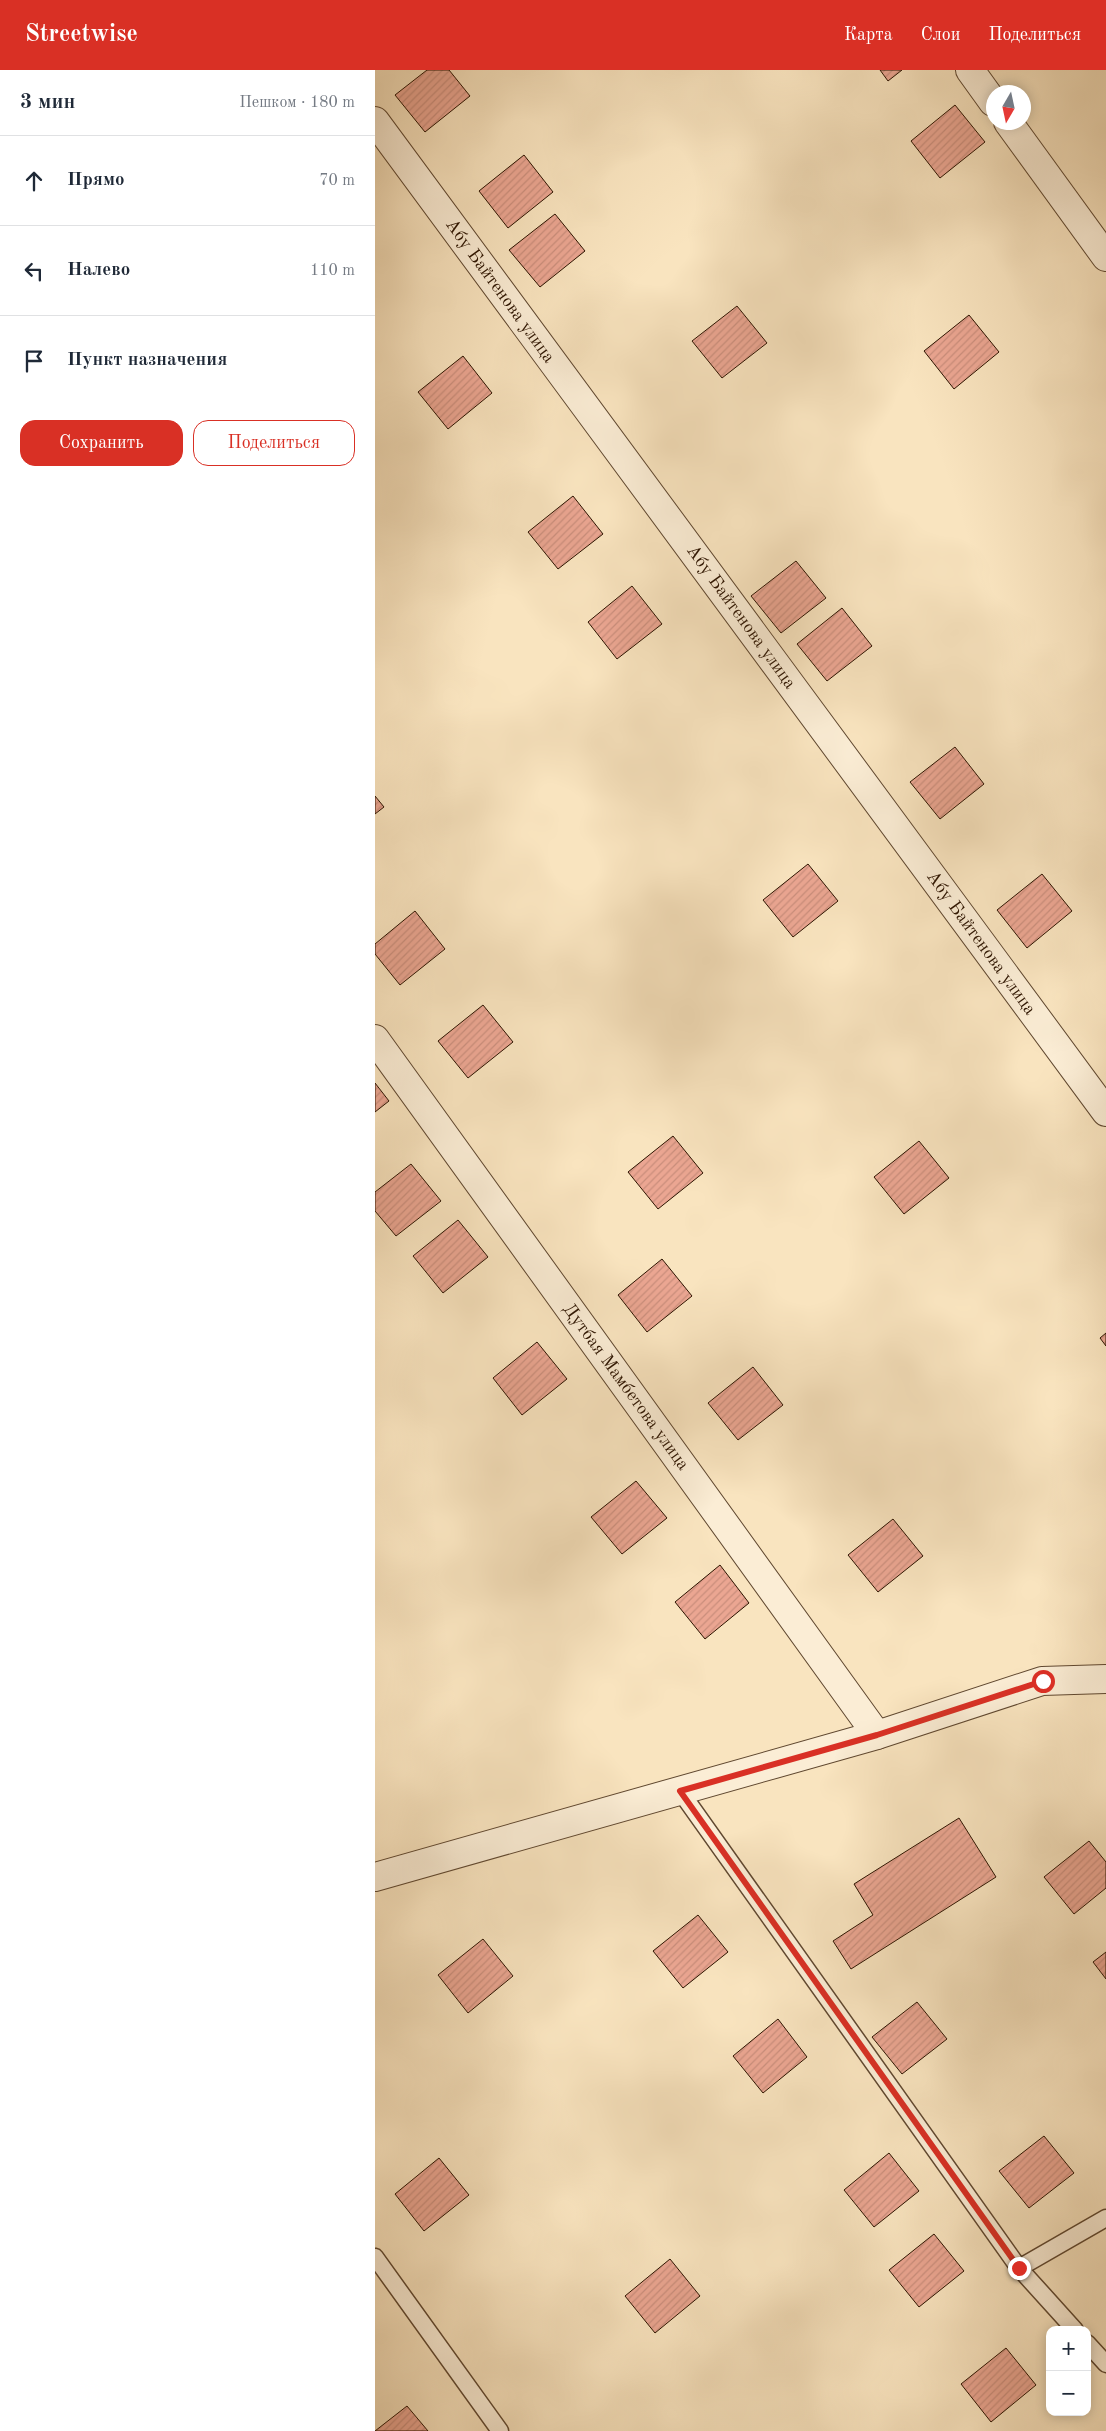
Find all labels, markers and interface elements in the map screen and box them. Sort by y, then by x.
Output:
text: Streetwise [25,23,138,47]
text: Карта [844,26,893,44]
text: Слои [921,26,960,44]
text: Поделиться [988,26,1081,44]
north arrow [986,85,1031,130]
text: 3 мин [20,92,75,113]
text: Пешком · 180 m [239,95,355,111]
icon: ahead [20,167,48,195]
text: Прямо [67,171,125,190]
text: 70 m [319,173,355,189]
street label: Абу Байтенова улица [442,216,558,366]
icon: left [20,257,48,285]
text: Налево [67,261,130,280]
text: 110 m [310,263,355,279]
icon: arrive [20,347,48,375]
text: Пункт назначения [67,351,227,370]
button: Сохранить [20,420,183,466]
button: Поделиться [193,420,355,466]
street label: Абу Байтенова улица [683,542,799,692]
street label: Абу Байтенова улица [923,868,1039,1018]
street label: Дутбая Мамбетова улица [560,1300,692,1474]
route start [1032,1670,1055,1693]
route end [1008,2257,1031,2280]
map controls [1046,2326,1091,2416]
button: + [1046,2326,1091,2371]
button: − [1046,2371,1091,2416]

